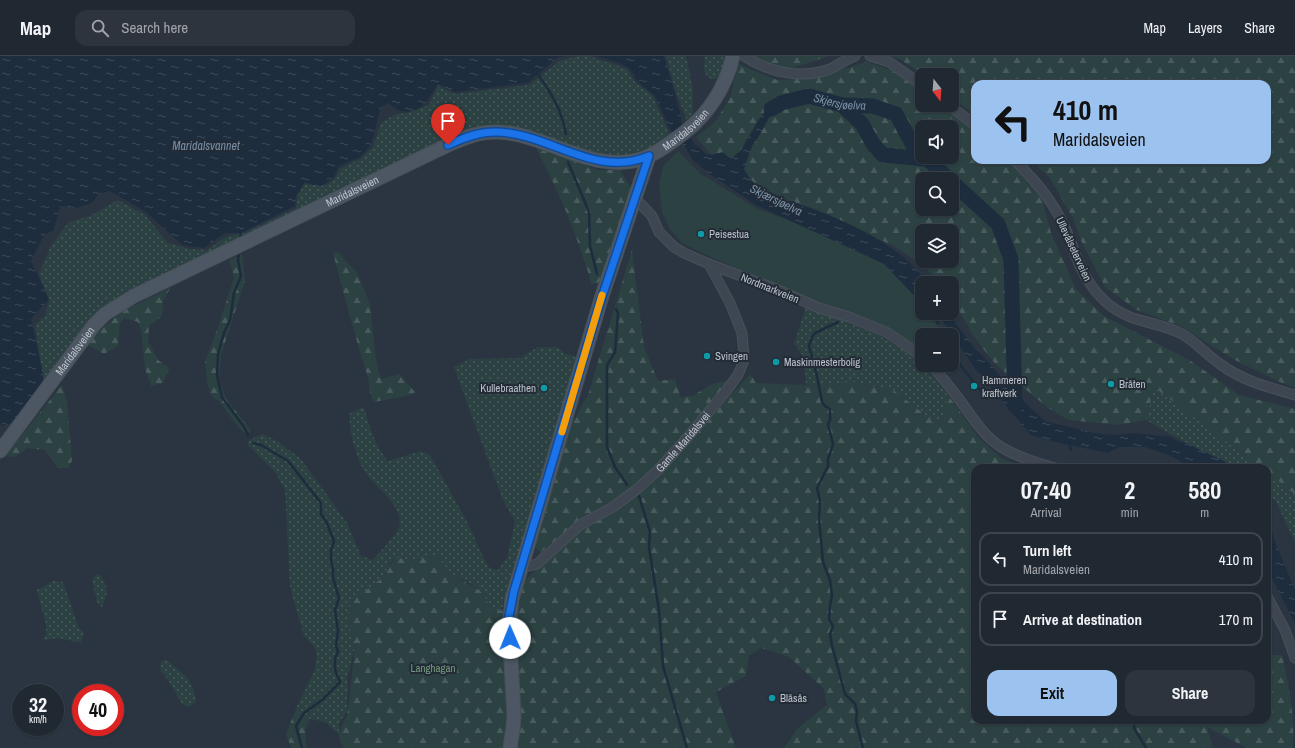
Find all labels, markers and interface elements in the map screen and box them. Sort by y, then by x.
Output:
search box [75,10,355,46]
text: Map [20,15,51,41]
icon: search [89,17,111,39]
text: Search here [121,17,188,38]
text: Map [1144,19,1166,37]
text: Layers [1188,19,1222,37]
text: Share [1244,19,1275,37]
north arrow [915,68,959,112]
map controls [915,68,959,372]
water label: Skjersjøelva [812,90,867,114]
text: 410 m [1053,91,1118,129]
icon: left [987,96,1039,148]
pin [431,104,465,145]
street label: Maridalsveien [660,106,712,153]
icon: arrive [437,110,459,132]
button: sound [915,120,959,164]
text: Maridalsveien [1053,127,1146,152]
water label: Maridalsvannet [172,138,240,154]
street label: Maridalsveien [324,172,381,210]
button: search [915,172,959,216]
water label: Skjærsjøelva [747,180,805,220]
street label: Ullevålseterveien [1053,215,1095,283]
button: layers [915,224,959,268]
place label: Peisestua [709,227,749,241]
marker: Peisestua [696,229,706,239]
street label: Nordmarkveien [739,270,801,306]
button: + [915,276,959,320]
street label: Maridalsveien [52,324,97,378]
button: − [915,328,959,372]
place label: Svingen [715,349,748,363]
marker: Svingen [702,351,712,361]
place label: Maskinmesterbolig [784,355,860,369]
marker: Maskinmesterbolig [771,357,781,367]
place label: Hammeren kraftverk [982,373,1027,400]
place label: Bråten [1119,377,1146,391]
marker: Bråten [1106,379,1116,389]
place label: Kullebraathen [480,381,536,395]
marker: Hammeren kraftverk [969,381,979,391]
marker: Kullebraathen [539,383,549,393]
street label: Gamle Maridalsvei [653,409,713,475]
text: 07:40 [1021,474,1071,506]
text: 2 [1124,474,1135,506]
text: 580 [1188,474,1221,506]
text: Arrival [1031,504,1061,521]
text: min [1121,504,1139,521]
text: m [1200,504,1209,521]
text: Turn left [1023,540,1071,561]
icon: left [989,548,1011,570]
text: 410 m [1219,549,1253,570]
text: Maridalsveien [1023,561,1090,578]
icon: arrive [989,608,1011,630]
text: Arrive at destination [1023,609,1142,630]
text: 170 m [1219,609,1253,630]
position arrow [489,617,531,659]
park label: Langhagan [410,661,456,675]
button: Exit [987,670,1117,716]
button: Share [1125,670,1255,716]
speed limit sign: 40 [72,684,124,736]
text: 32 [29,691,47,718]
place label: Blåsås [780,691,808,705]
marker: Blåsås [767,693,777,703]
text: km/h [29,713,47,726]

